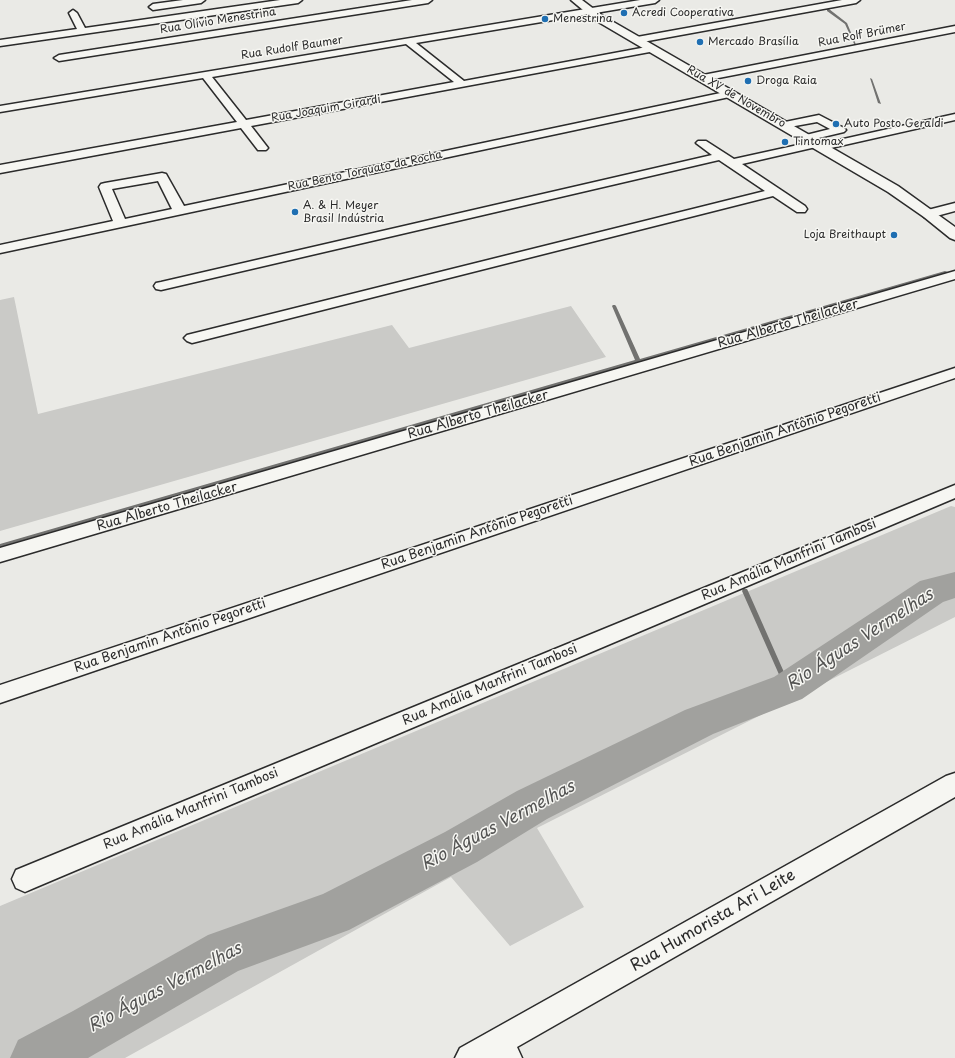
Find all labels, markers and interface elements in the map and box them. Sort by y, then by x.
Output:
street label: Rua Olívio Menestrina [159,5,277,37]
place label: Acredi Cooperativa [632,6,734,20]
marker: Acredi Cooperativa [619,8,629,18]
place label: Menestrina [553,12,613,26]
marker: Menestrina [540,14,550,24]
street label: Rua Rolf Brümer [817,20,907,50]
street label: Rua Rudolf Baumer [240,33,344,63]
place label: Mercado Brasília [708,35,799,49]
marker: Mercado Brasília [695,37,705,47]
street label: Rua XV de Novembro [684,63,788,131]
place label: Droga Raia [756,74,817,88]
marker: Droga Raia [743,76,753,86]
street label: Rua Joaquim Girardi [270,93,382,125]
place label: Auto Posto Geraldi [844,117,944,131]
marker: Auto Posto Geraldi [831,119,841,129]
place label: Tintomax [793,135,844,149]
marker: Tintomax [780,137,790,147]
street label: Rua Bento Torquato da Rocha [287,148,443,194]
place label: A. & H. Meyer Brasil Indústria [303,199,384,225]
marker: A. & H. Meyer Brasil Indústria [290,207,300,217]
place label: Loja Breithaupt [804,228,886,242]
marker: Loja Breithaupt [889,230,899,240]
street label: Rua Alberto Theilacker [716,296,860,352]
street label: Rua Alberto Theilacker [406,387,550,443]
street label: Rua Benjamin Antônio Pegoretti [687,390,883,470]
street label: Rua Alberto Theilacker [95,479,239,535]
street label: Rua Benjamin Antônio Pegoretti [379,493,575,573]
street label: Rua Amália Manfrini Tambosi [699,516,879,604]
water label: Rio Águas Vermelhas [783,585,937,695]
street label: Rua Benjamin Antônio Pegoretti [72,596,268,676]
street label: Rua Amália Manfrini Tambosi [400,641,580,729]
street label: Rua Amália Manfrini Tambosi [101,765,281,853]
water label: Rio Águas Vermelhas [418,777,578,875]
street label: Rua Humorista Ari Leite [627,866,799,976]
water label: Rio Águas Vermelhas [85,939,245,1037]

